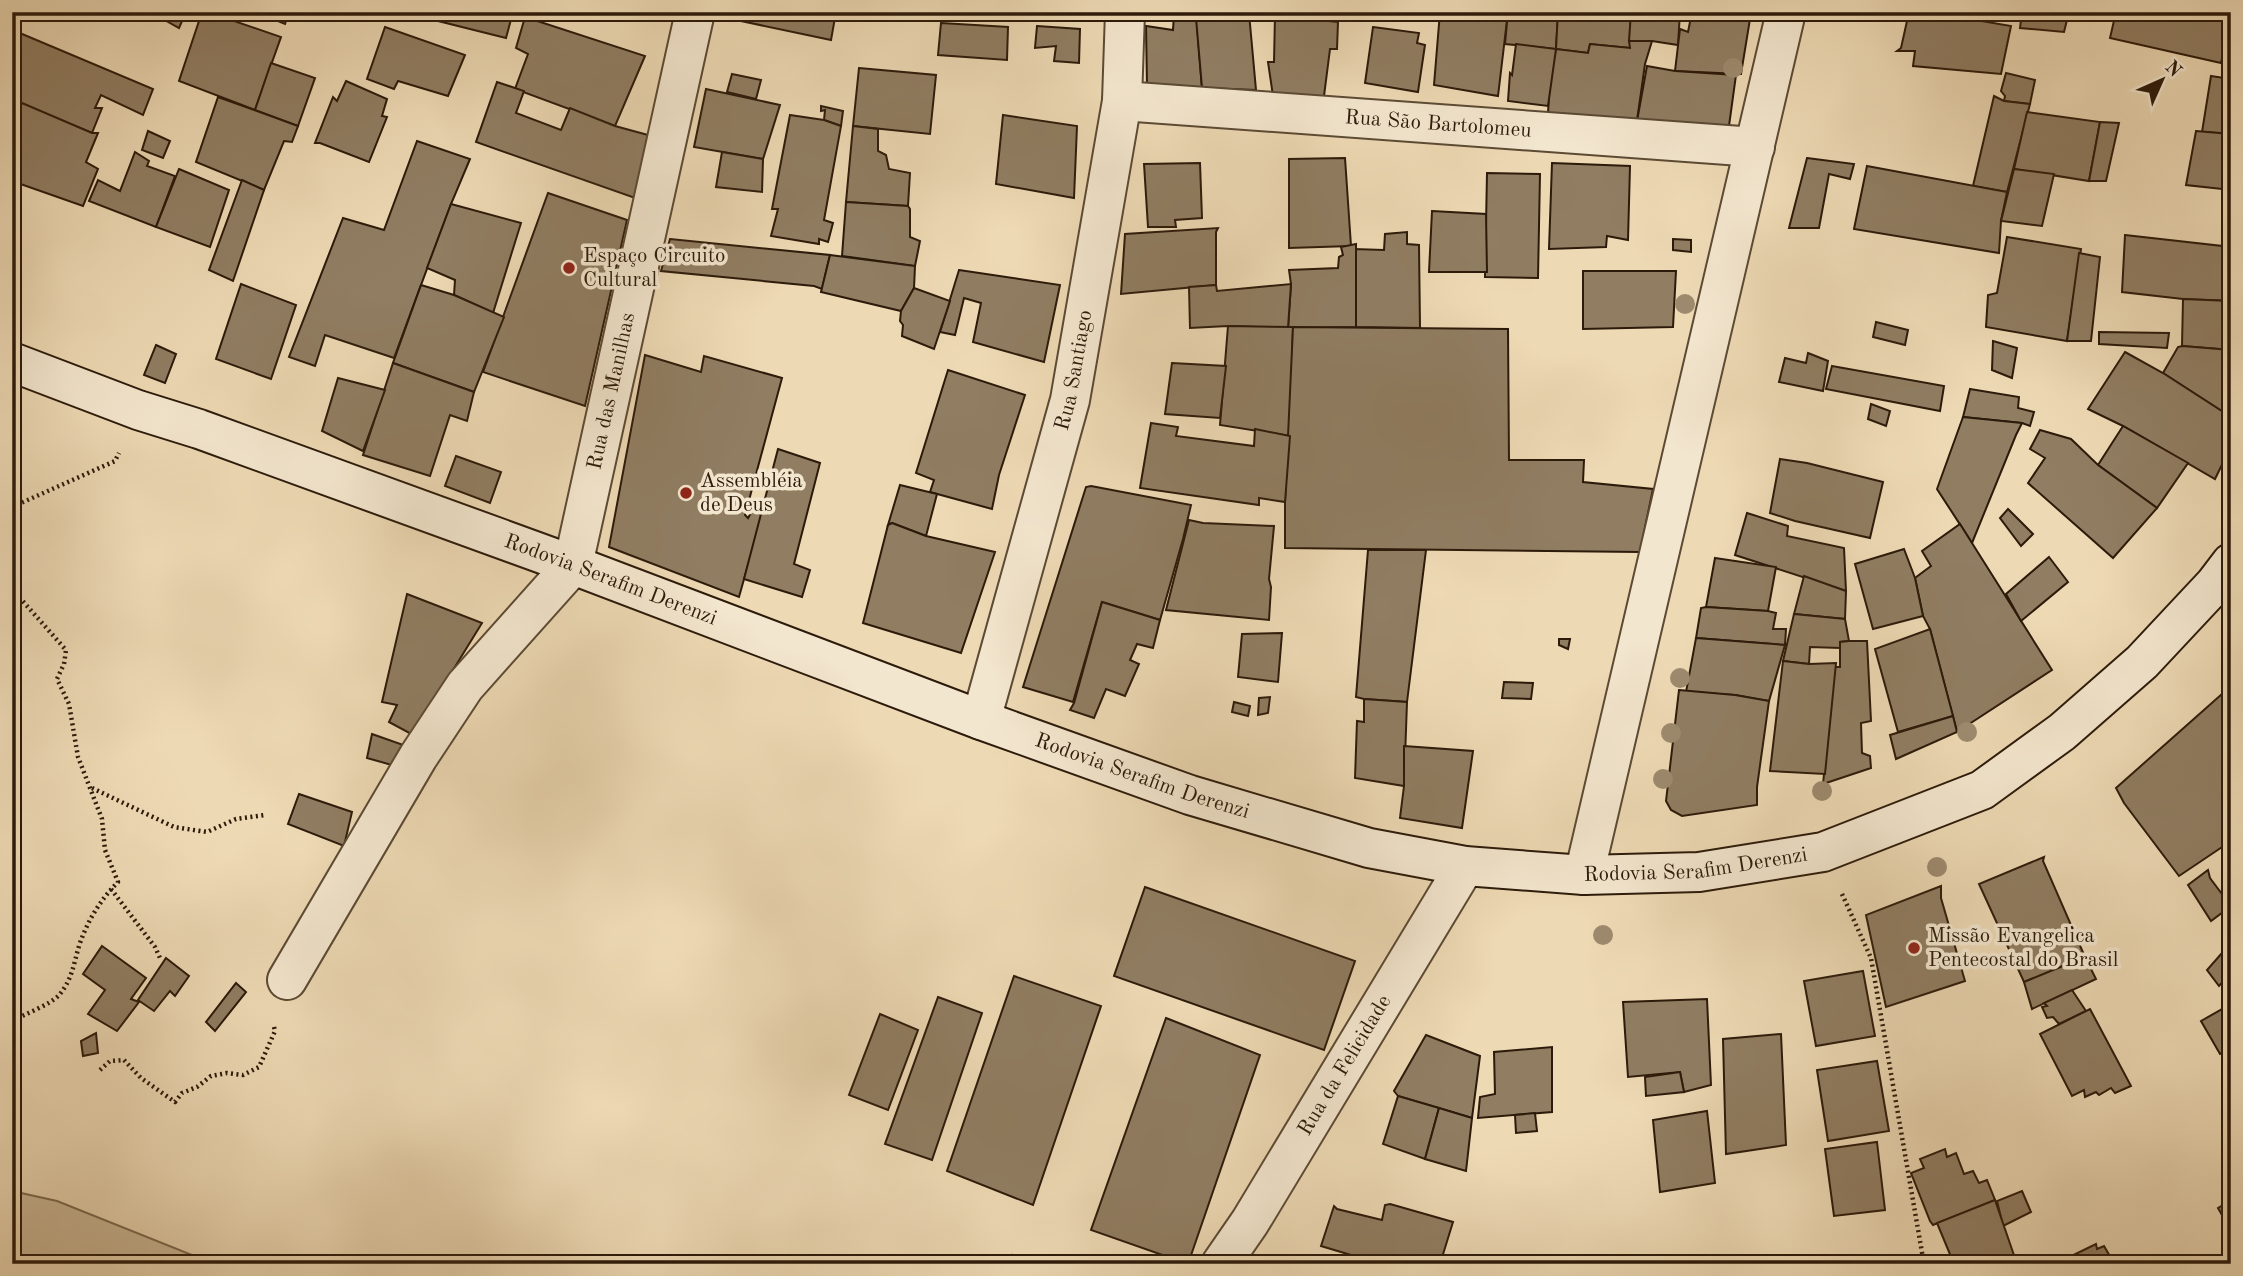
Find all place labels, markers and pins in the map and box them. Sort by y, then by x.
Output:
place label: Espaço Circuito Cultural [583,246,725,291]
marker: Espaço Circuito Cultural [561,260,577,276]
place label: Assembléia de Deus [700,471,803,516]
marker: Assembléia de Deus [678,485,694,501]
place label: Missão Evangelica Pentecostal do Brasil [1928,926,2119,971]
marker: Missão Evangelica Pentecostal do Brasil [1906,940,1922,956]

